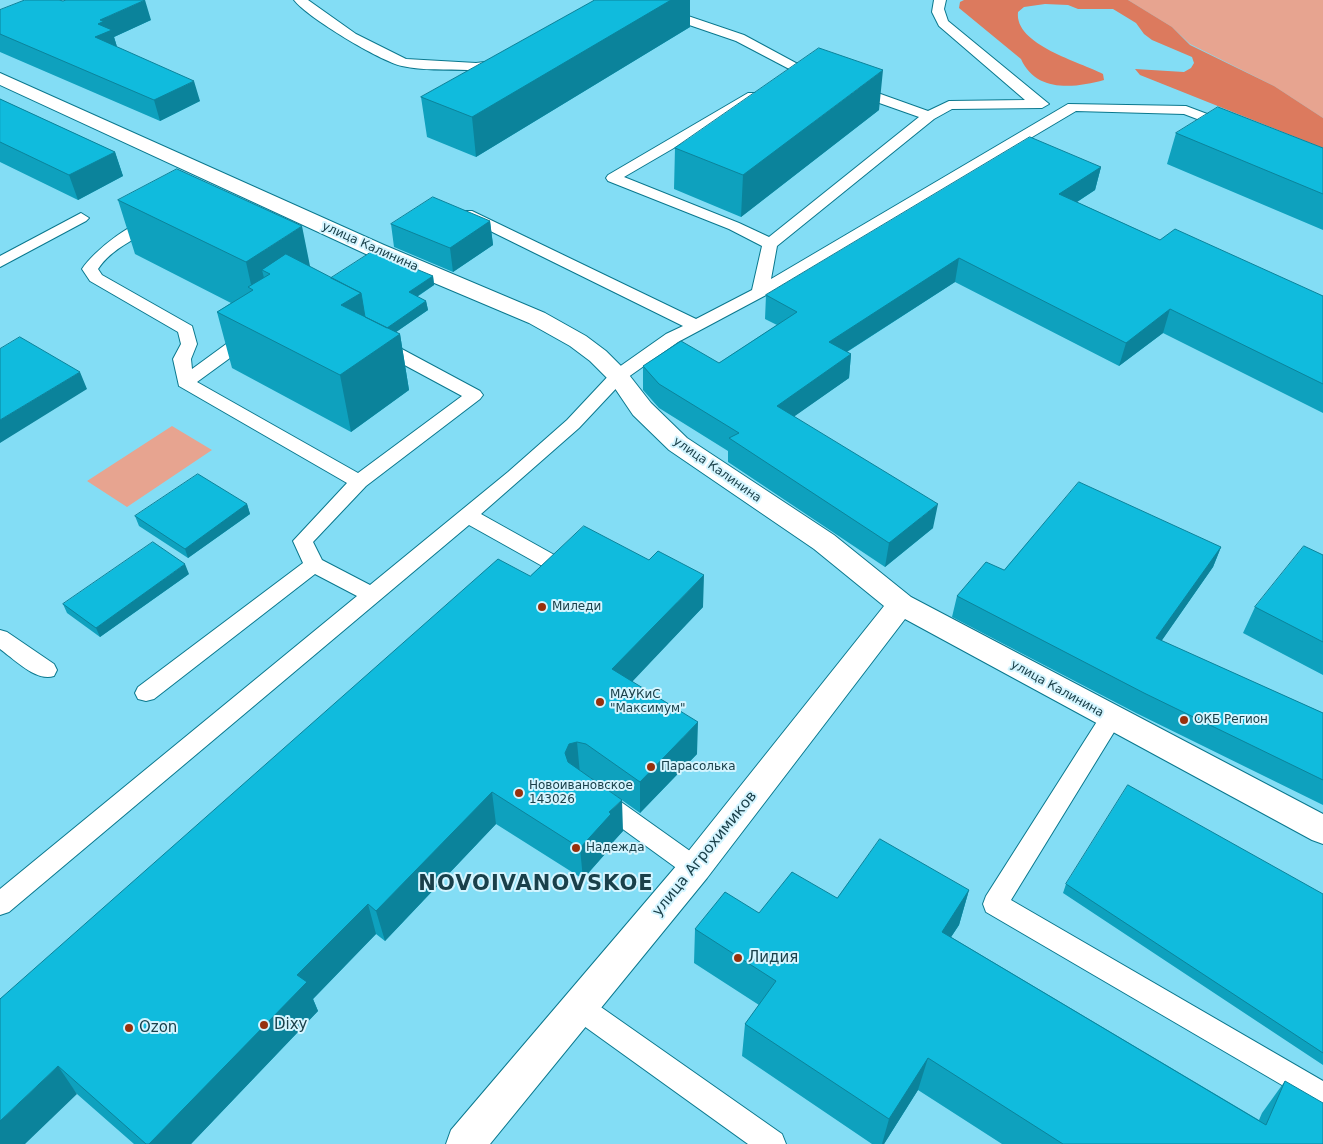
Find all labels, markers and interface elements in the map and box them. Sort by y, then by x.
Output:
street label: улица Калинина [320,219,420,275]
street label: улица Калинина [670,434,764,506]
place label: Миледи [552,600,601,614]
marker: Миледи [536,601,548,613]
street label: улица Калинина [1008,657,1106,721]
place label: МАУКиС "Максимум" [610,688,686,716]
marker: МАУКиС "Максимум" [594,696,606,708]
place label: ОКБ Регион [1194,713,1268,727]
marker: ОКБ Регион [1178,714,1190,726]
place label: Парасолька [661,760,736,774]
marker: Парасолька [645,761,657,773]
place label: Новоивановское 143026 [529,779,633,807]
marker: Новоивановское 143026 [513,787,525,799]
street label: улица Агрохимиков [649,788,761,920]
place label: Надежда [586,841,645,855]
marker: Надежда [570,842,582,854]
district label: NOVOIVANOVSKOE [417,872,655,898]
place label: Лидия [748,949,798,967]
marker: Лидия [732,952,744,964]
place label: Dixy [274,1016,307,1034]
place label: Ozon [139,1019,177,1037]
marker: Dixy [258,1019,270,1031]
marker: Ozon [123,1022,135,1034]

